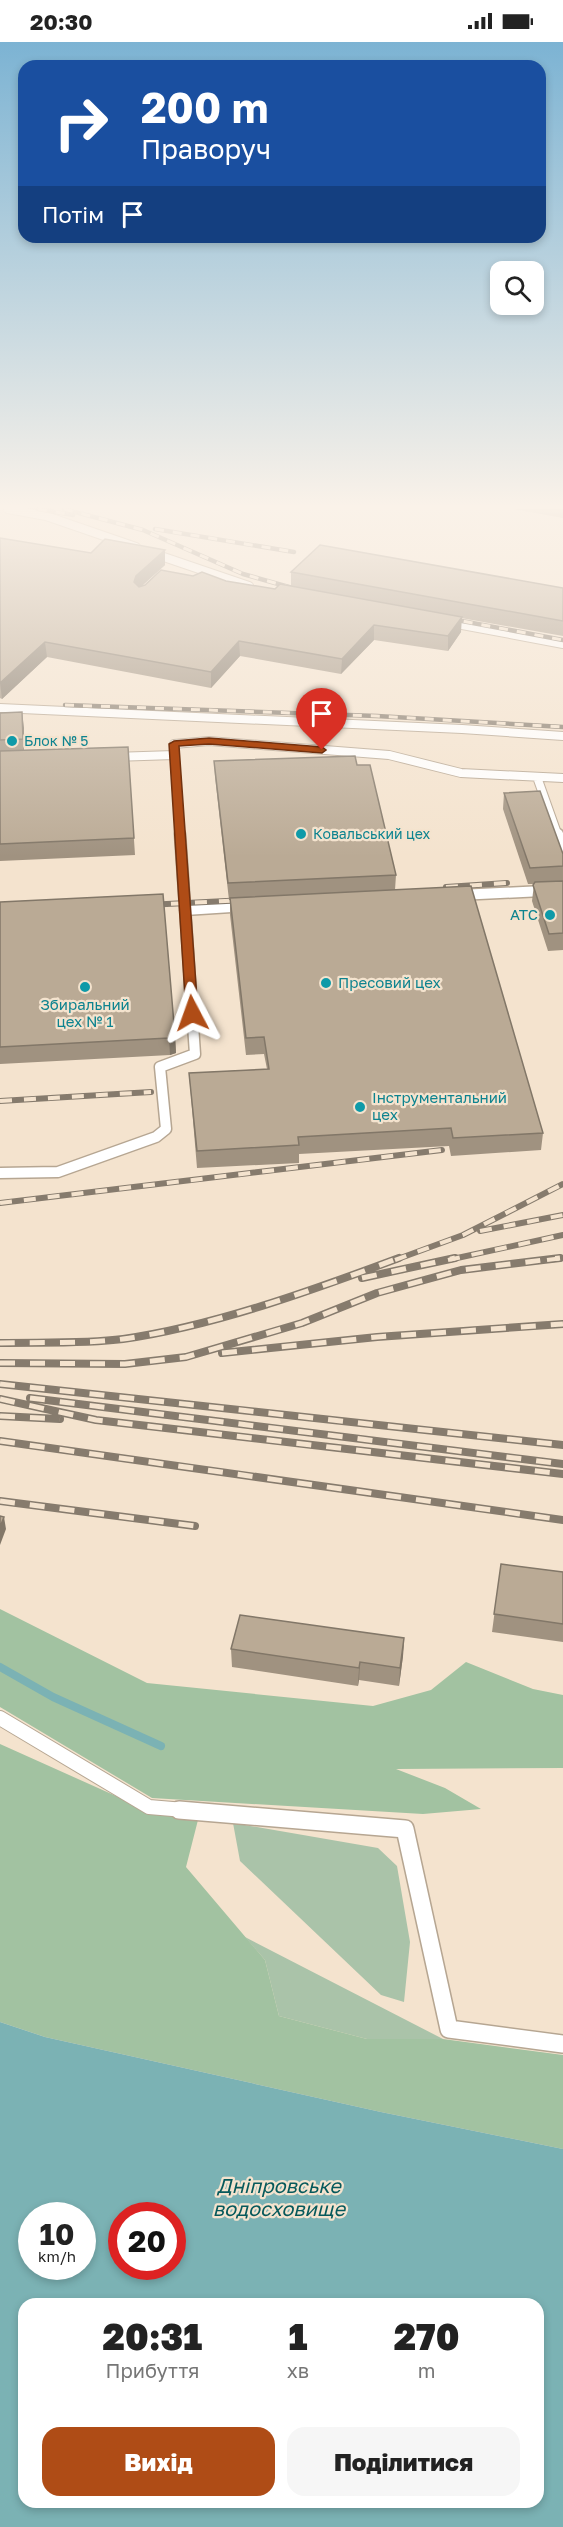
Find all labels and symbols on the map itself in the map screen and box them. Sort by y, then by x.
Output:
pin [296,688,347,750]
place label: Блок № 5 [24,732,88,749]
marker: Блок № 5 [5,734,19,748]
place label: Ковальський цех [313,825,431,842]
marker: Ковальський цех [294,827,308,841]
place label: АТС [510,905,538,923]
marker: АТС [543,908,557,922]
place label: Пресовий цех [338,973,441,991]
marker: Пресовий цех [319,976,333,990]
marker: Збиральний цех № 1 [78,980,92,994]
position arrow [160,981,224,1045]
place label: Збиральний цех № 1 [40,995,130,1030]
place label: Інструментальний цех [372,1088,507,1123]
marker: Інструментальний цех [353,1100,367,1114]
water label: Дніпровське водосховище [213,2173,347,2220]
speed limit sign: 20 [108,2202,186,2280]

